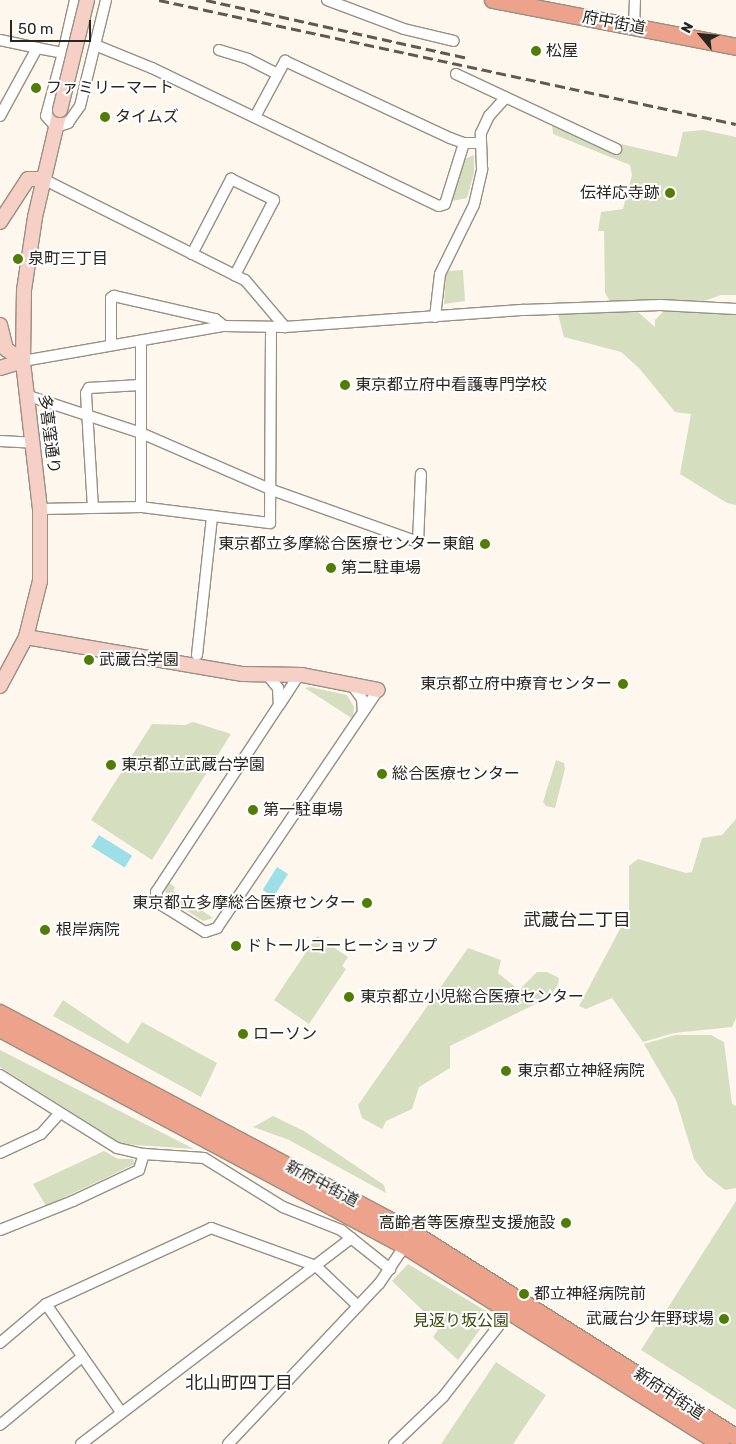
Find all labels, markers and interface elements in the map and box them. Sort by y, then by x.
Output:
street label: 府中街道 [581,7,647,39]
scale bar [12,10,94,42]
north arrow [676,10,726,60]
text: N [677,19,697,36]
text: 50 m [18,20,53,38]
place label: 松屋 [546,41,578,61]
marker: 松屋 [530,45,542,57]
place label: ファミリーマート [46,78,174,98]
marker: ファミリーマート [30,82,42,94]
place label: タイムズ [115,107,179,127]
marker: タイムズ [99,111,111,123]
place label: 伝祥応寺跡 [580,183,660,203]
marker: 伝祥応寺跡 [664,187,676,199]
place label: 泉町三丁目 [28,249,108,269]
marker: 泉町三丁目 [12,253,24,265]
place label: 東京都立府中看護専門学校 [355,375,547,395]
marker: 東京都立府中看護専門学校 [339,379,351,391]
street label: 多喜窪通り [35,393,63,475]
place label: 東京都立多摩総合医療センター東館 [218,534,474,554]
marker: 東京都立多摩総合医療センター東館 [478,537,492,551]
place label: 第二駐車場 [341,558,421,578]
marker: 第二駐車場 [325,562,337,574]
place label: 武蔵台学園 [99,650,179,670]
marker: 武蔵台学園 [83,654,95,666]
place label: 東京都立府中療育センター [420,674,612,694]
marker: 東京都立府中療育センター [616,677,630,691]
place label: 東京都立武蔵台学園 [121,755,265,775]
marker: 東京都立武蔵台学園 [105,759,117,771]
place label: 総合医療センター [392,764,520,784]
marker: 総合医療センター [376,768,388,780]
place label: 第一駐車場 [263,800,343,820]
marker: 第一駐車場 [247,804,259,816]
place label: 東京都立多摩総合医療センター [132,893,356,913]
marker: 東京都立多摩総合医療センター [360,896,374,910]
district label: 武蔵台二丁目 [523,909,631,931]
place label: 根岸病院 [56,920,120,940]
marker: 根岸病院 [38,923,52,937]
place label: ドトールコーヒーショップ [246,936,438,956]
marker: ドトールコーヒーショップ [230,940,242,952]
place label: 東京都立小児総合医療センター [360,987,584,1007]
marker: 東京都立小児総合医療センター [342,990,356,1004]
place label: ローソン [253,1024,317,1044]
marker: ローソン [237,1028,249,1040]
place label: 東京都立神経病院 [517,1061,645,1081]
marker: 東京都立神経病院 [499,1064,513,1078]
street label: 新府中街道 [282,1157,362,1211]
place label: 高齢者等医療型支援施設 [379,1213,555,1233]
marker: 高齢者等医療型支援施設 [559,1216,573,1230]
place label: 都立神経病院前 [534,1284,646,1304]
marker: 都立神経病院前 [518,1288,530,1300]
place label: 武蔵台少年野球場 [586,1309,714,1329]
park label: 見返り坂公園 [413,1311,509,1331]
marker: 武蔵台少年野球場 [718,1313,730,1325]
street label: 新府中街道 [630,1364,708,1424]
district label: 北山町四丁目 [185,1372,293,1394]

